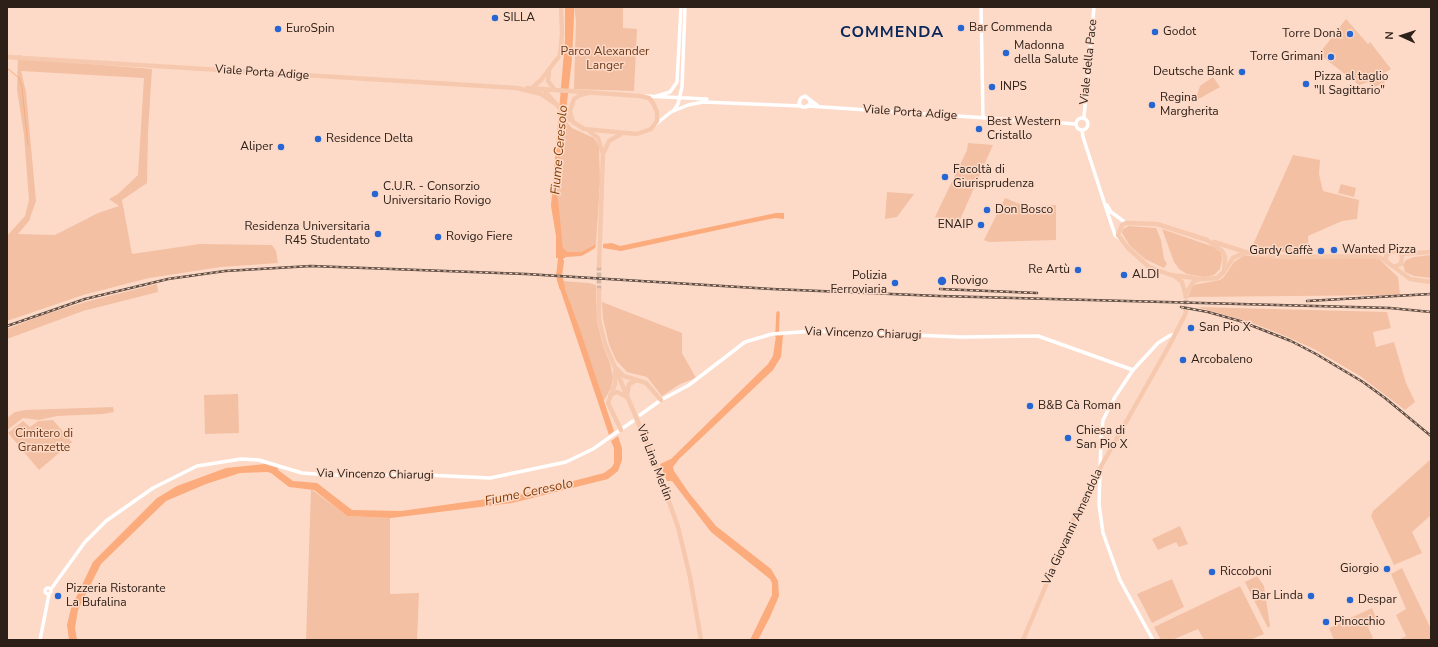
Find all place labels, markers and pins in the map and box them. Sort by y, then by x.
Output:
place label: SILLA [503,11,535,25]
marker: SILLA [490,13,500,23]
place label: Bar Commenda [969,21,1052,35]
place label: EuroSpin [286,22,335,36]
marker: Bar Commenda [956,23,966,33]
marker: EuroSpin [273,24,283,34]
place label: Godot [1163,25,1196,39]
marker: Godot [1150,27,1160,37]
place label: Torre Donà [1282,27,1342,41]
marker: Torre Donà [1345,29,1355,39]
place label: Madonna della Salute [1014,39,1078,67]
marker: Madonna della Salute [1001,48,1011,58]
place label: Torre Grimani [1250,50,1323,64]
marker: Torre Grimani [1326,52,1336,62]
place label: Deutsche Bank [1153,65,1234,79]
marker: Deutsche Bank [1237,67,1247,77]
place label: Pizza al taglio "Il Sagittario" [1314,70,1388,98]
marker: Pizza al taglio "Il Sagittario" [1301,79,1311,89]
place label: INPS [1000,80,1027,94]
marker: INPS [987,82,997,92]
place label: Regina Margherita [1160,91,1219,119]
marker: Regina Margherita [1147,100,1157,110]
place label: Best Western Cristallo [987,115,1061,143]
marker: Best Western Cristallo [974,124,984,134]
place label: Residence Delta [326,132,413,146]
marker: Residence Delta [313,134,323,144]
place label: Aliper [240,140,273,154]
marker: Aliper [276,142,286,152]
place label: Facoltà di Giurisprudenza [953,163,1034,191]
marker: Facoltà di Giurisprudenza [940,172,950,182]
place label: C.U.R. - Consorzio Universitario Rovigo [383,180,491,208]
marker: C.U.R. - Consorzio Universitario Rovigo [370,189,380,199]
place label: Don Bosco [995,203,1053,217]
marker: Don Bosco [982,205,992,215]
place label: ENAIP [938,218,973,232]
place label: Residenza Universitaria R45 Studentato [244,220,370,248]
marker: ENAIP [976,220,986,230]
marker: Residenza Universitaria R45 Studentato [373,229,383,239]
place label: Rovigo Fiere [446,230,513,244]
marker: Rovigo Fiere [433,232,443,242]
place label: Wanted Pizza [1342,243,1416,257]
place label: Gardy Caffè [1249,244,1313,258]
marker: Wanted Pizza [1329,245,1339,255]
marker: Gardy Caffè [1316,246,1326,256]
place label: Re Artù [1028,263,1070,277]
marker: Re Artù [1073,265,1083,275]
place label: ALDI [1132,268,1159,282]
place label: Polizia Ferroviaria [830,269,887,297]
marker: ALDI [1119,270,1129,280]
place label: Rovigo [951,274,988,288]
marker: Rovigo [936,275,948,287]
marker: Polizia Ferroviaria [890,278,900,288]
place label: San Pio X [1199,321,1251,335]
marker: San Pio X [1186,323,1196,333]
place label: Arcobaleno [1191,353,1253,367]
marker: Arcobaleno [1178,355,1188,365]
place label: B&B Cà Roman [1038,399,1121,413]
marker: B&B Cà Roman [1025,401,1035,411]
place label: Chiesa di San Pio X [1076,424,1128,452]
marker: Chiesa di San Pio X [1063,433,1073,443]
place label: Giorgio [1340,562,1379,576]
marker: Giorgio [1382,564,1392,574]
place label: Riccoboni [1220,565,1272,579]
marker: Riccoboni [1207,567,1217,577]
place label: Pizzeria Ristorante La Bufalina [66,582,166,610]
place label: Bar Linda [1252,589,1303,603]
marker: Pizzeria Ristorante La Bufalina [53,591,63,601]
marker: Bar Linda [1306,591,1316,601]
place label: Despar [1358,593,1397,607]
marker: Despar [1345,595,1355,605]
place label: Pinocchio [1334,615,1385,629]
marker: Pinocchio [1321,617,1331,627]

